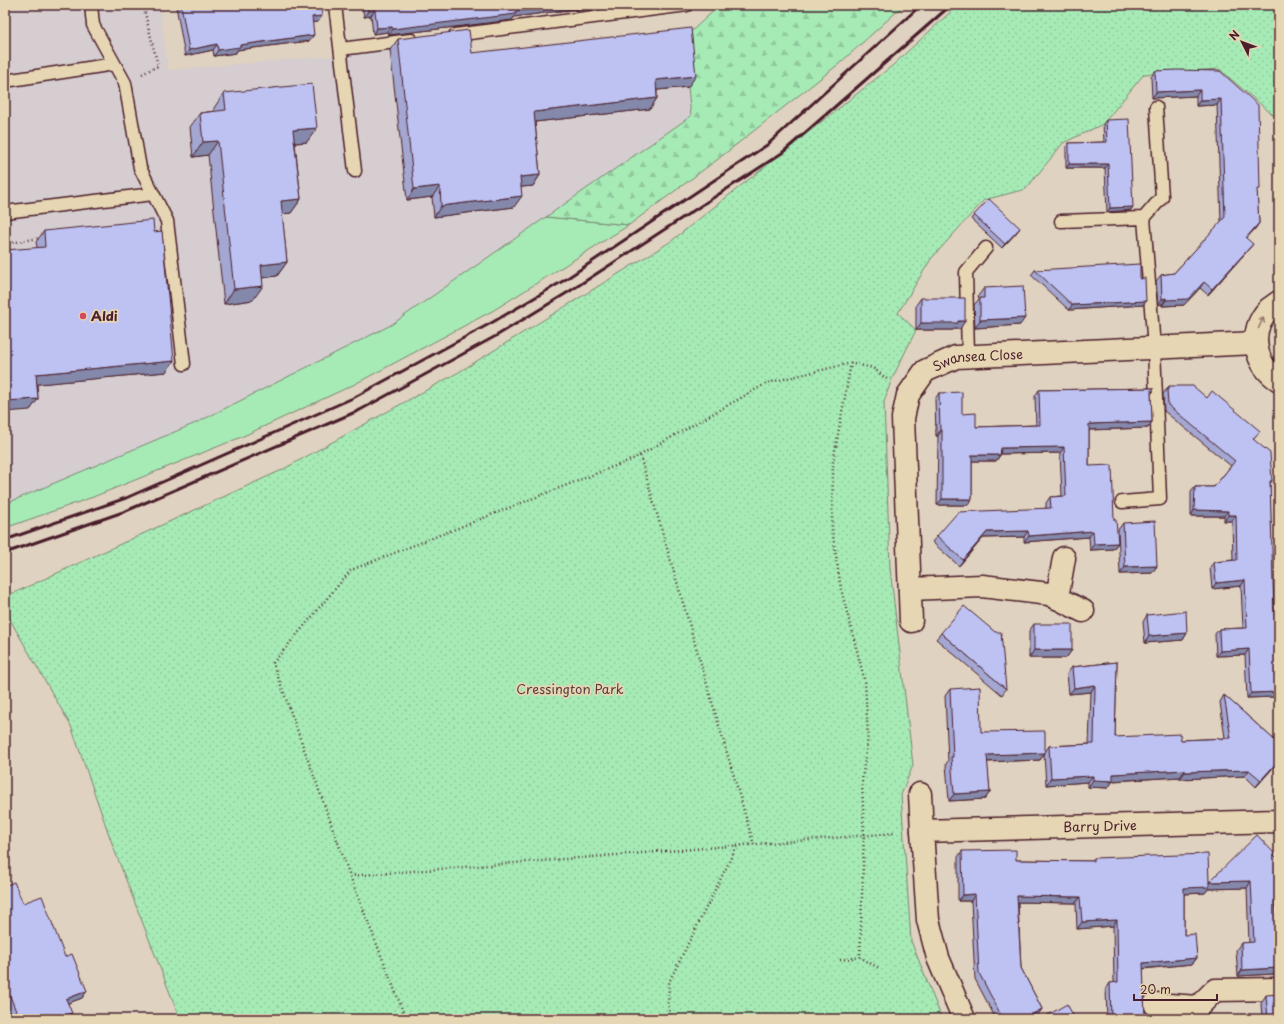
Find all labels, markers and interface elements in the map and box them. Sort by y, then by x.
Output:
north arrow [1222,22,1262,62]
text: N [1225,26,1244,44]
place label: Aldi [91,306,118,325]
marker: Aldi [78,311,88,321]
one-way arrow [1258,317,1265,329]
street label: Swansea Close [929,344,1023,376]
park label: Cressington Park [516,679,624,698]
street label: Barry Drive [1063,815,1137,836]
scale bar [1134,976,1217,1002]
text: 20 m [1140,980,1171,998]

